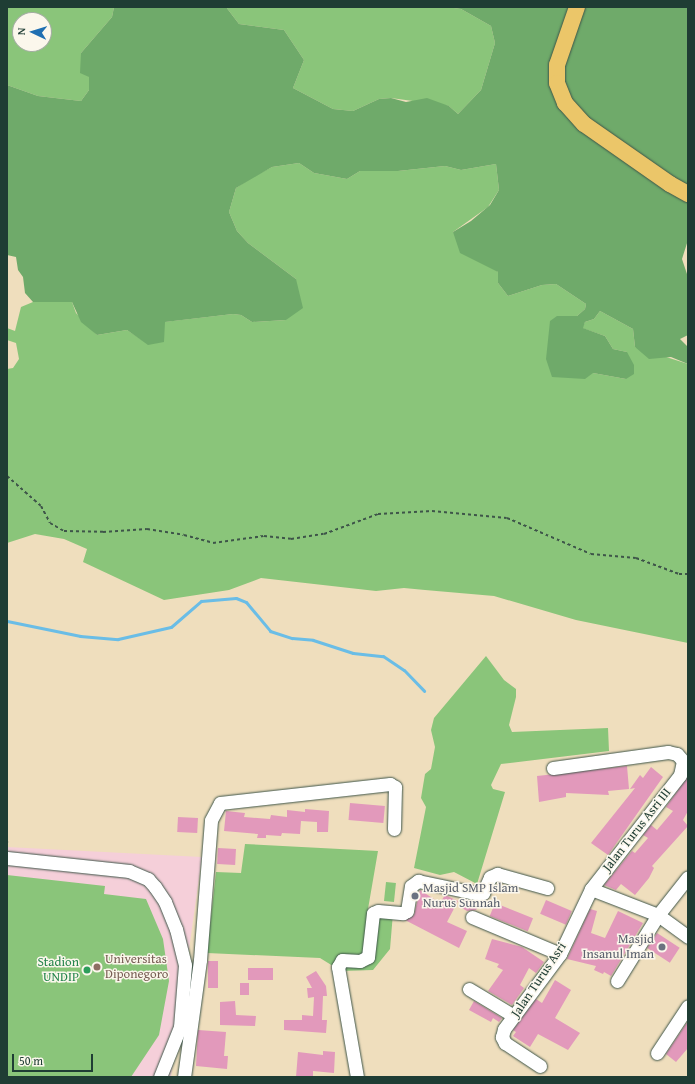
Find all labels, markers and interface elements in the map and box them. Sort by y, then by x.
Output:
north arrow [12,12,52,52]
text: N [13,27,29,35]
street label: Jalan Turus Asri III [600,785,674,875]
place label: Masjid SMP Islam Nurus Sunnah [423,881,518,912]
marker: Masjid SMP Islam Nurus Sunnah [410,891,420,901]
place label: Masjid Insanul Iman [582,932,654,963]
street label: Jalan Turus Asri [508,940,570,1020]
marker: Masjid Insanul Iman [657,942,667,952]
place label: Universitas Diponegoro [105,952,168,983]
place label: Stadion UNDIP [37,955,79,986]
marker: Universitas Diponegoro [92,962,102,972]
marker: Stadion UNDIP [82,965,92,975]
scale bar [14,1046,95,1072]
text: 50 m [19,1052,43,1069]

